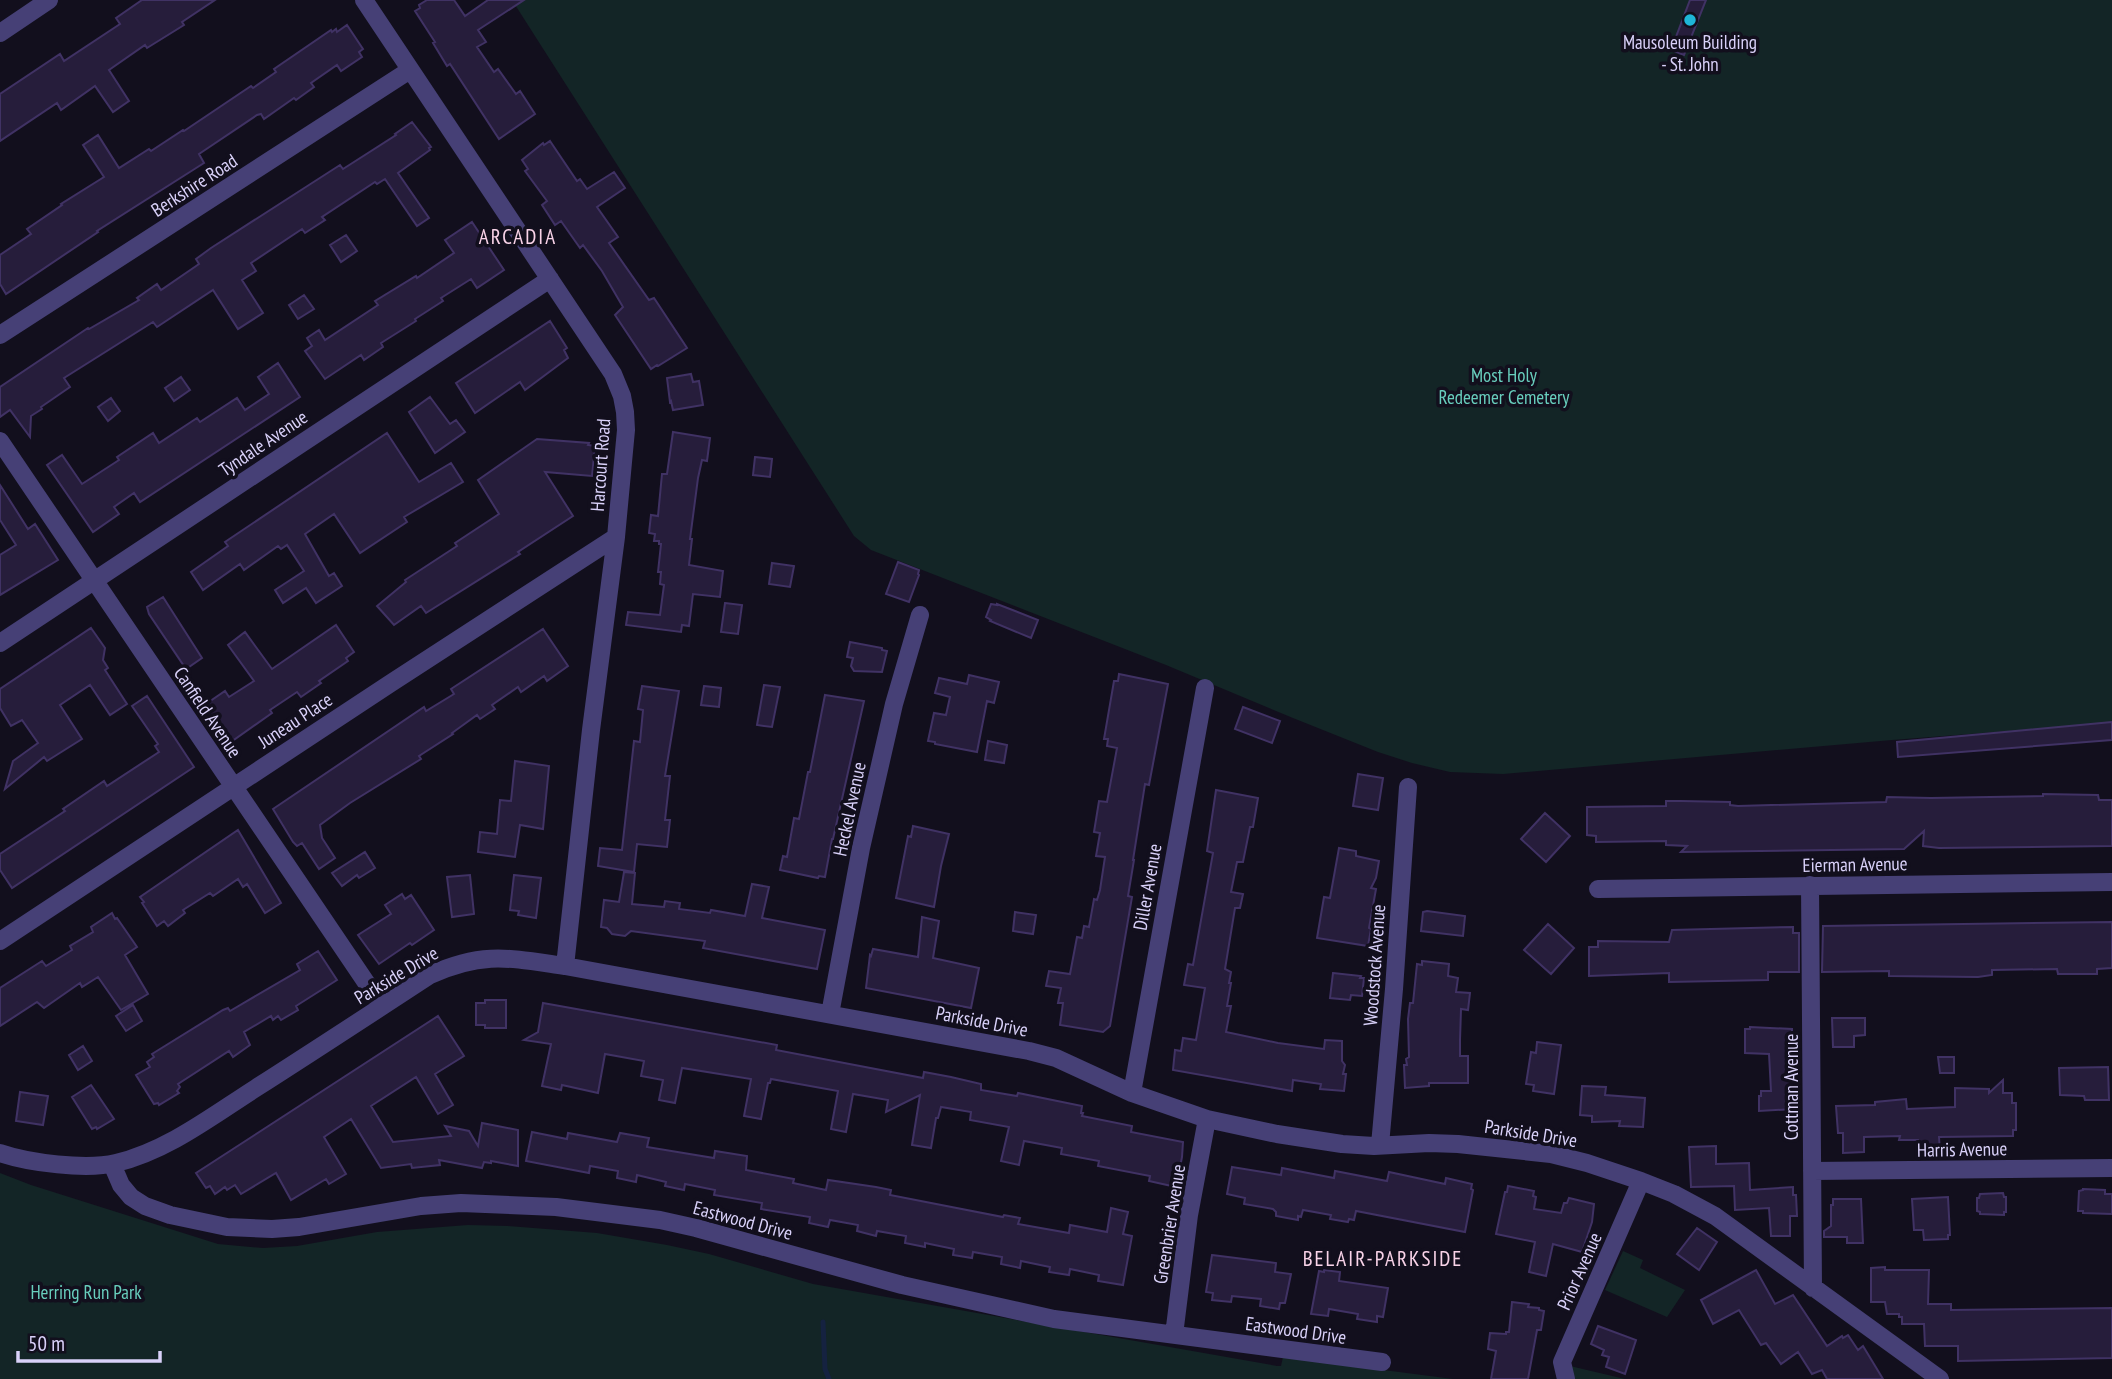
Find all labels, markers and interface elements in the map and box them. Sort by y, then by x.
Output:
marker: Mausoleum Building - St. John [1682,12,1698,28]
place label: Mausoleum Building - St. John [1623,30,1757,76]
street label: Berkshire Road [146,148,242,222]
district label: ARCADIA [479,223,557,250]
park label: Most Holy Redeemer Cemetery [1439,363,1570,409]
street label: Tyndale Avenue [214,405,312,481]
street label: Harcourt Road [585,418,615,512]
street label: Canfield Avenue [169,662,247,762]
street label: Juneau Place [252,687,337,753]
street label: Heckel Avenue [827,760,871,858]
street label: Diller Avenue [1128,842,1166,932]
street label: Eierman Avenue [1802,851,1908,877]
street label: Woodstock Avenue [1358,903,1390,1027]
street label: Parkside Drive [350,941,442,1009]
street label: Parkside Drive [934,1000,1030,1042]
street label: Cottman Avenue [1779,1034,1803,1140]
street label: Parkside Drive [1483,1114,1579,1152]
street label: Harris Avenue [1917,1136,2008,1162]
street label: Greenbrier Avenue [1148,1162,1190,1285]
street label: Eastwood Drive [691,1195,795,1245]
street label: Prior Avenue [1551,1228,1607,1314]
district label: BELAIR-PARKSIDE [1303,1245,1463,1272]
park label: Herring Run Park [30,1280,142,1304]
street label: Eastwood Drive [1244,1311,1348,1349]
scale bar [18,1320,159,1364]
text: 50 m [28,1330,65,1357]

